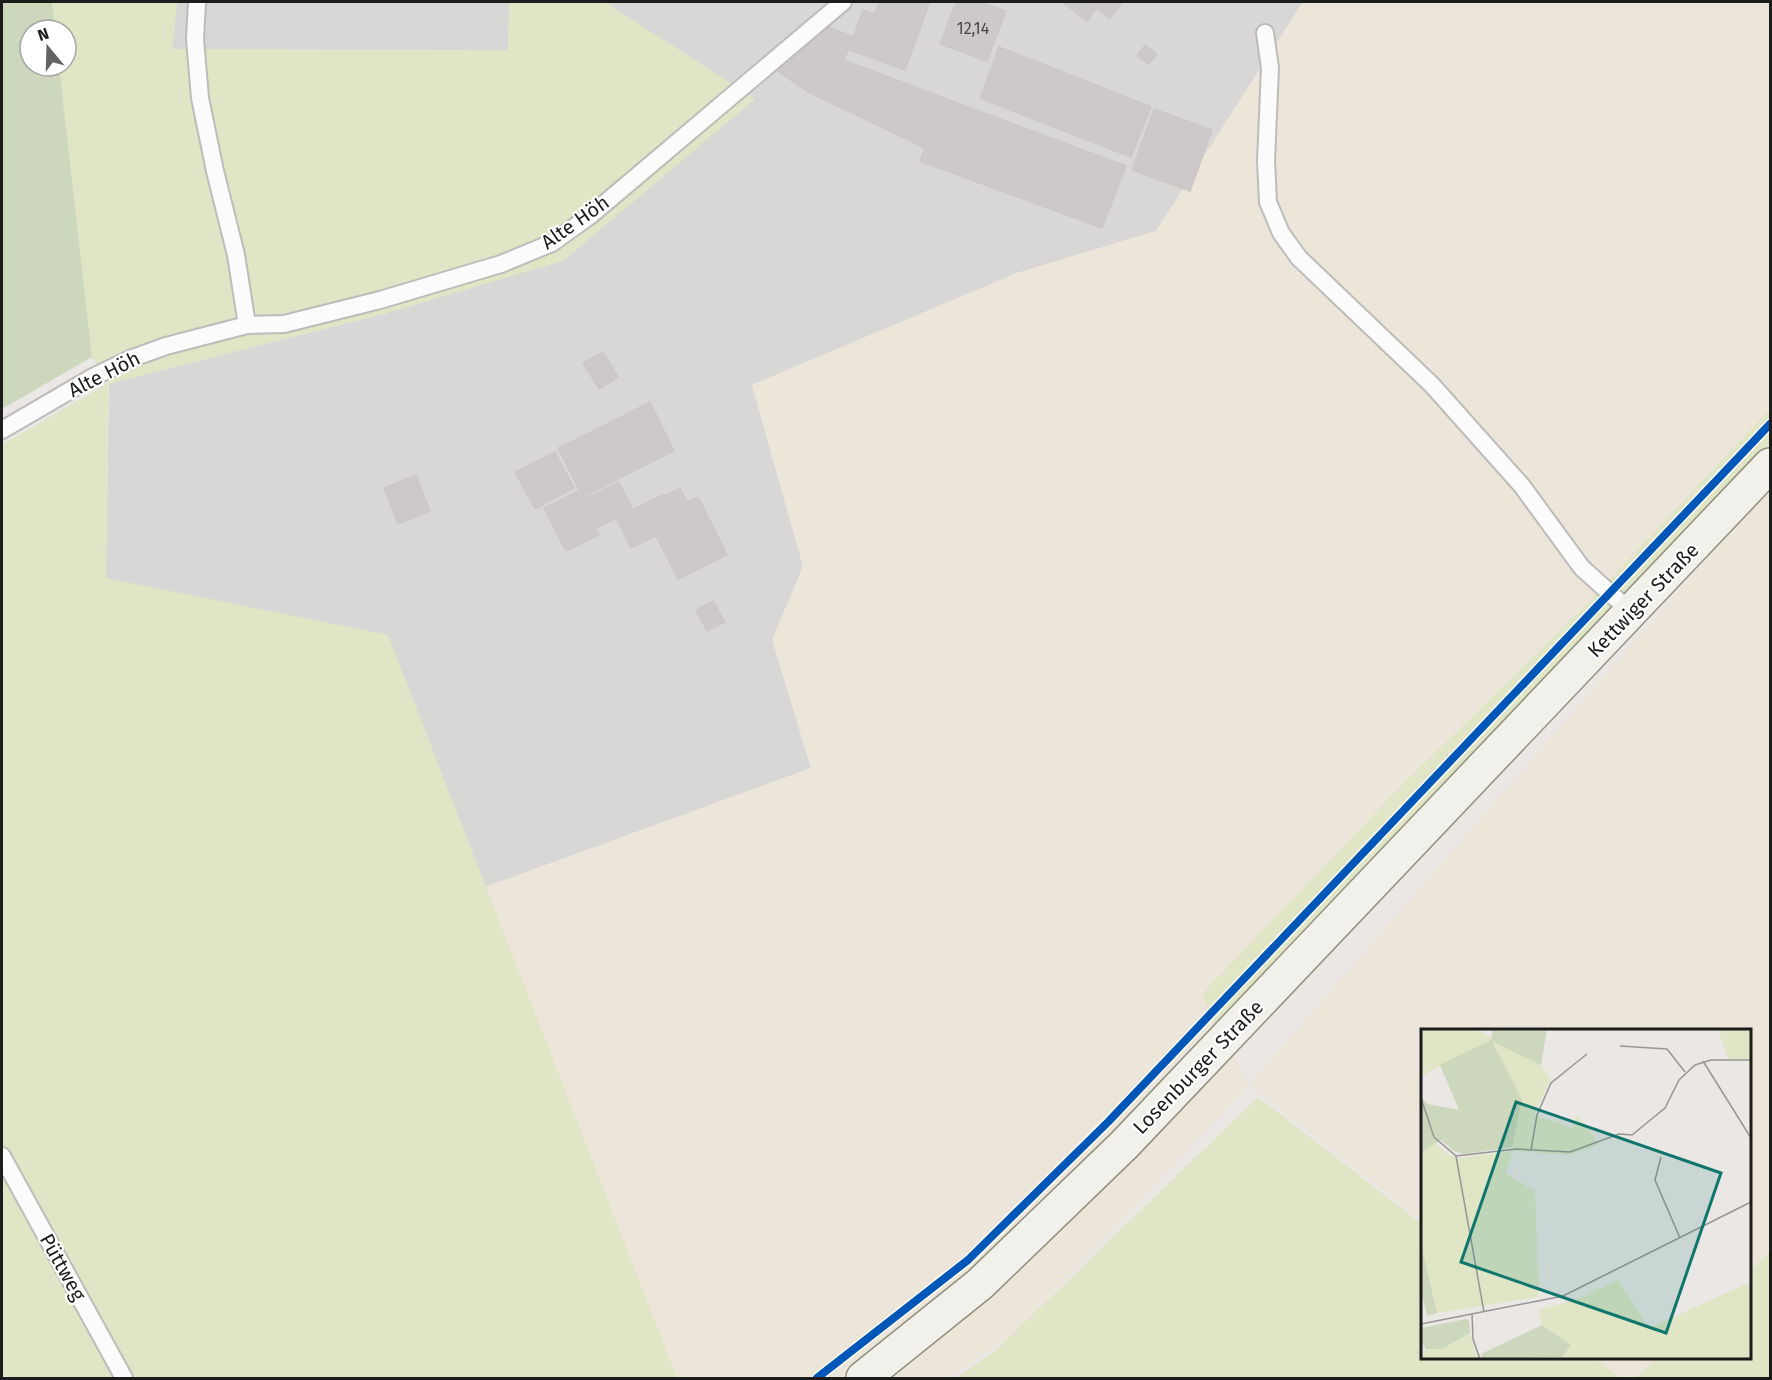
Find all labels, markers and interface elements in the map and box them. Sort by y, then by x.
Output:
north arrow [18,18,78,78]
house number: 12,14 [957,19,990,38]
text: N [35,24,51,45]
street label: Alte Höh [536,190,614,254]
street label: Alte Höh [64,346,144,402]
street label: Kettwiger Straße [1582,538,1704,662]
street label: Losenburger Straße [1128,995,1268,1139]
inset map [1421,1029,1751,1359]
street label: Püttweg [35,1229,91,1305]

